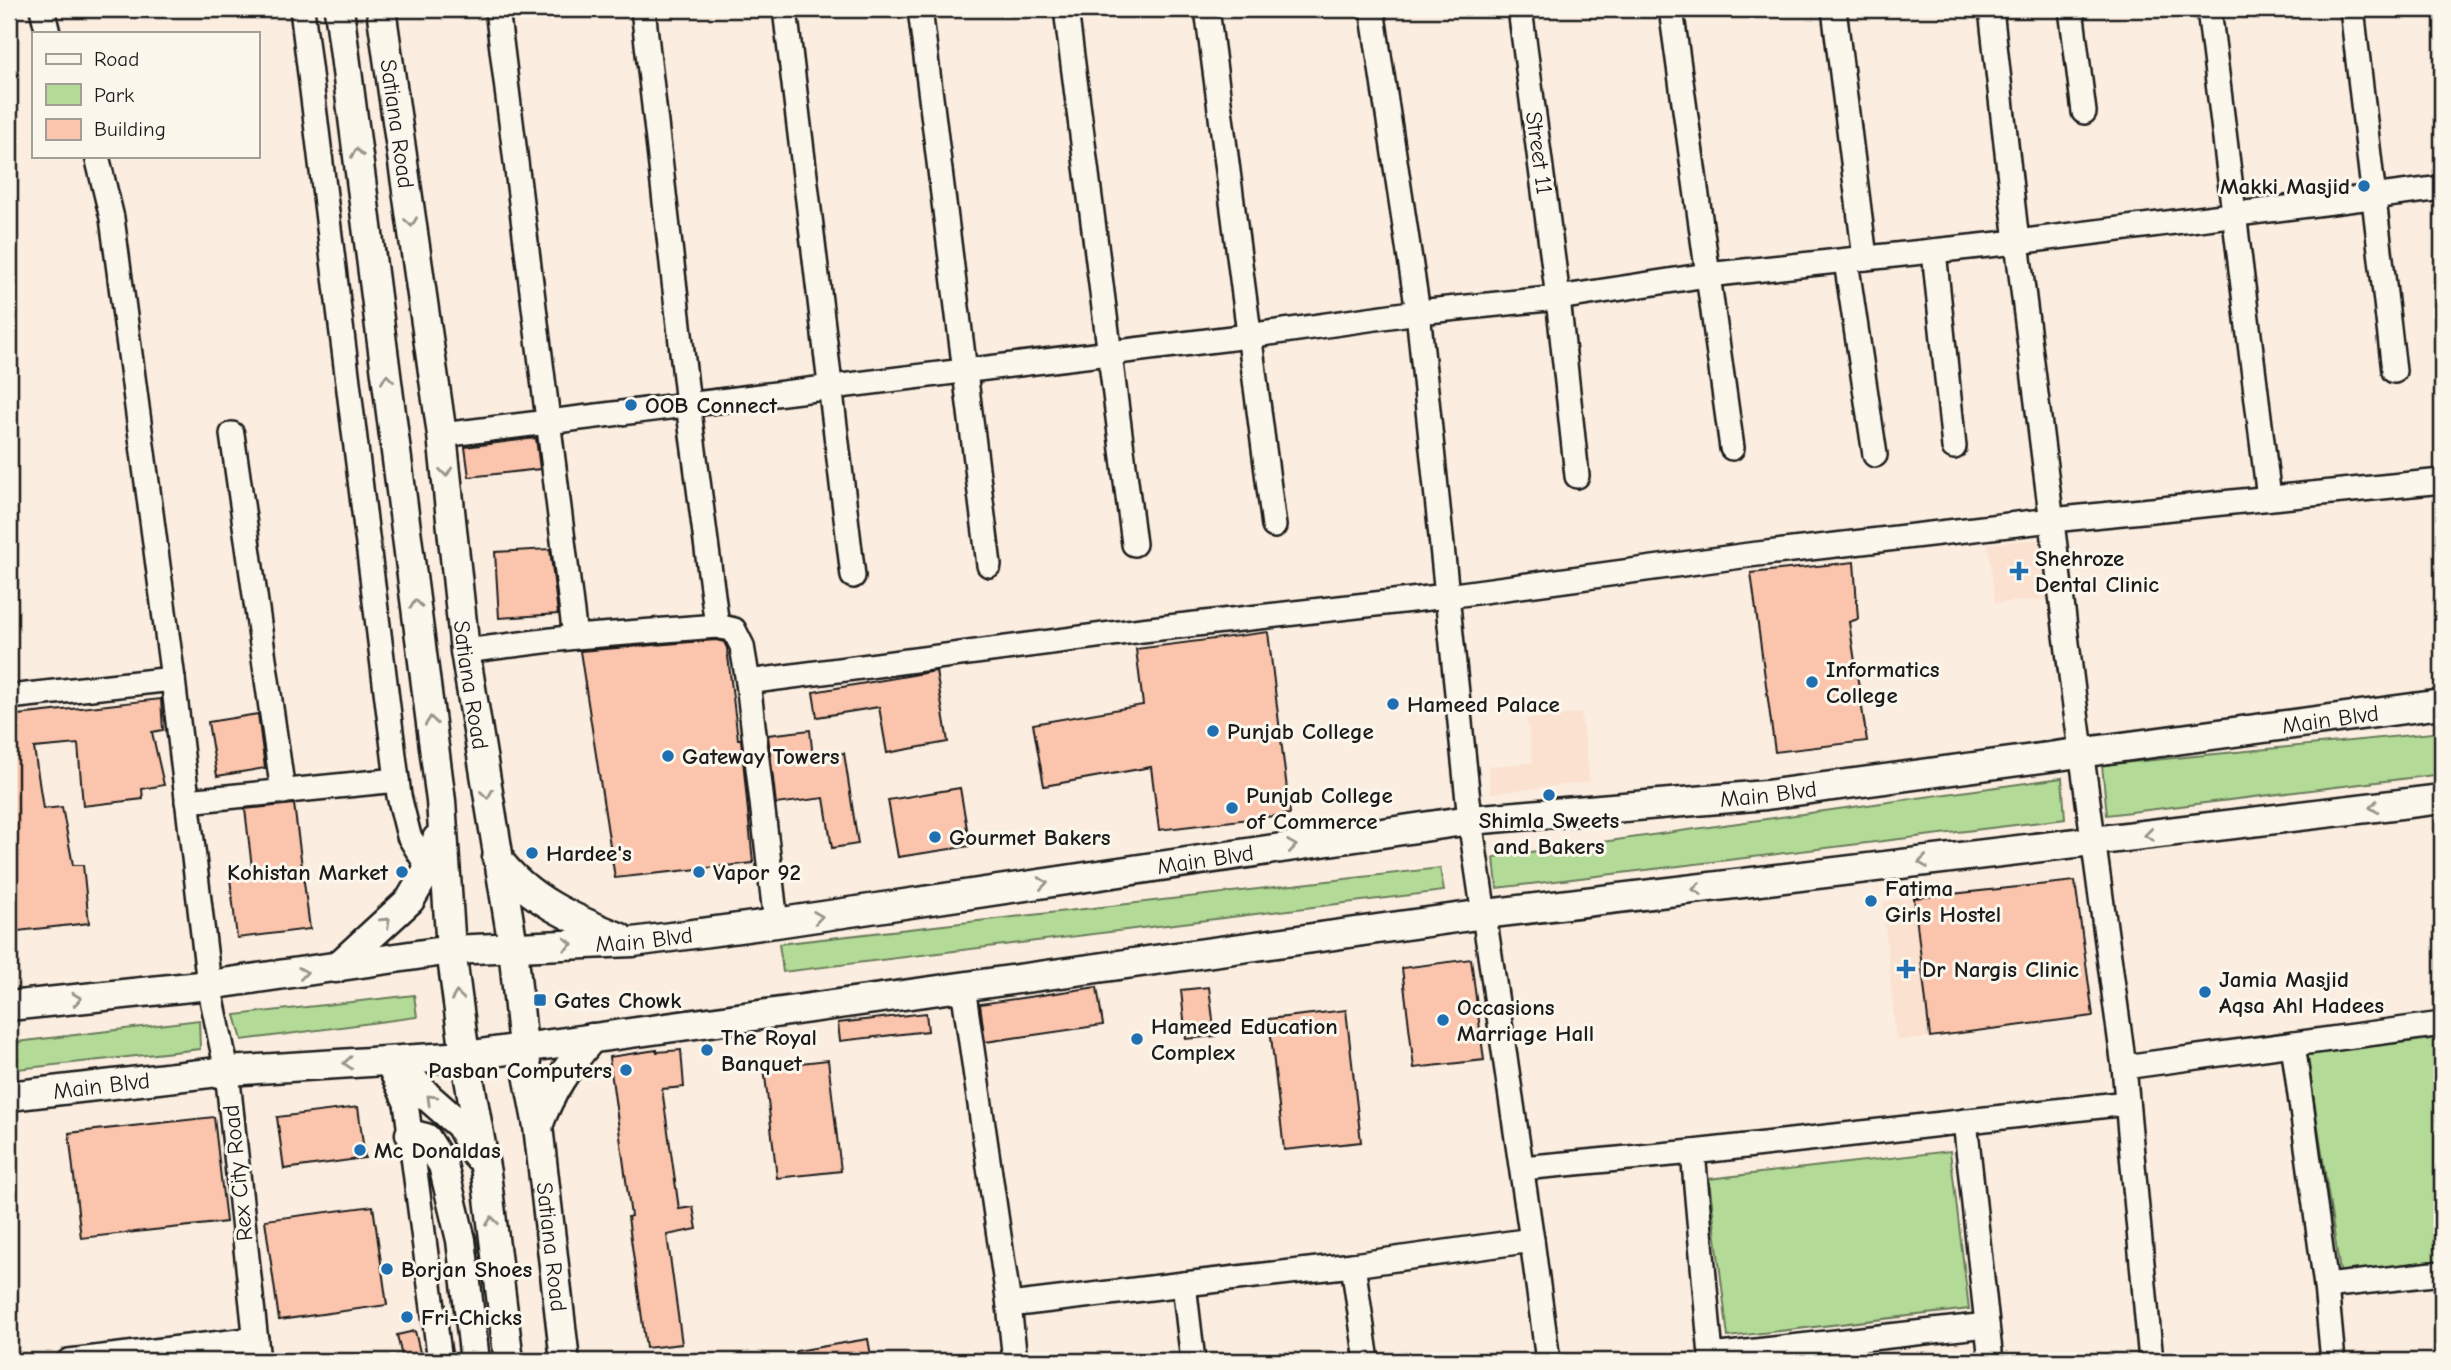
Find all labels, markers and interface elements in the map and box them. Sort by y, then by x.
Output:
legend [32,32,259,158]
text: Road [94,47,139,71]
street label: Satiana Road [375,57,420,190]
text: Park [94,83,134,107]
street label: Street 11 [1520,110,1558,196]
text: Building [94,117,166,141]
one-way arrow [350,147,365,159]
place label: Makki Masjid [2220,173,2350,200]
marker: Makki Masjid [2356,178,2372,194]
one-way arrow [404,216,419,228]
one-way arrow [379,373,394,385]
place label: OOB Connect [645,392,777,419]
marker: OOB Connect [623,397,639,413]
one-way arrow [438,466,453,477]
place label: Shehroze Dental Clinic [2035,545,2159,598]
marker: Shehroze Dental Clinic [2009,561,2029,581]
one-way arrow [409,599,424,610]
street label: Satiana Road [448,619,494,751]
place label: Informatics College [1826,656,1940,709]
marker: Informatics College [1804,674,1820,690]
place label: Hameed Palace [1407,691,1560,718]
marker: Hameed Palace [1385,696,1401,712]
street label: Main Blvd [2280,699,2380,739]
one-way arrow [423,715,438,727]
place label: Punjab College [1227,718,1374,745]
marker: Punjab College [1205,723,1221,739]
place label: Gateway Towers [682,743,840,770]
marker: Gateway Towers [660,748,676,764]
street label: Main Blvd [1719,775,1818,812]
place label: Punjab College of Commerce [1246,782,1393,835]
marker: Shimla Sweets and Bakers [1541,787,1557,803]
one-way arrow [480,788,495,800]
marker: Punjab College of Commerce [1224,800,1240,816]
one-way arrow [2369,800,2380,815]
place label: Shimla Sweets and Bakers [1479,807,1620,860]
place label: Gourmet Bakers [949,824,1111,851]
one-way arrow [2143,827,2154,842]
marker: Gourmet Bakers [927,829,943,845]
street label: Main Blvd [1155,839,1255,880]
one-way arrow [1287,839,1298,854]
place label: Hardee's [546,840,632,867]
marker: Hardee's [524,845,540,861]
one-way arrow [1917,854,1929,869]
place label: Kohistan Market [227,859,388,886]
place label: Vapor 92 [713,859,801,886]
marker: Kohistan Market [394,864,410,880]
marker: Vapor 92 [691,864,707,880]
place label: Fatima Girls Hostel [1885,875,2001,928]
one-way arrow [1037,876,1049,891]
one-way arrow [1691,881,1703,896]
marker: Fatima Girls Hostel [1863,893,1879,909]
one-way arrow [812,910,824,925]
one-way arrow [378,918,391,930]
street label: Main Blvd [595,921,694,957]
one-way arrow [563,936,574,951]
place label: Dr Nargis Clinic [1922,956,2079,983]
marker: Dr Nargis Clinic [1896,959,1916,979]
one-way arrow [297,966,308,981]
place label: Jamia Masjid Aqsa Ahl Hadees [2219,966,2384,1019]
marker: Jamia Masjid Aqsa Ahl Hadees [2197,984,2213,1000]
place label: Gates Chowk [554,987,682,1014]
one-way arrow [450,990,465,1002]
one-way arrow [71,992,82,1007]
marker: Gates Chowk [532,992,548,1008]
place label: Occasions Marriage Hall [1457,994,1594,1047]
marker: Occasions Marriage Hall [1435,1012,1451,1028]
place label: Hameed Education Complex [1151,1013,1338,1066]
place label: The Royal Banquet [721,1024,817,1077]
marker: Hameed Education Complex [1129,1031,1145,1047]
marker: The Royal Banquet [699,1042,715,1058]
one-way arrow [342,1055,353,1070]
place label: Pasban Computers [428,1057,612,1084]
marker: Pasban Computers [618,1062,634,1078]
street label: Main Blvd [51,1066,151,1104]
one-way arrow [427,1095,440,1108]
street label: Rex City Road [217,1103,259,1243]
place label: Mc Donaldas [374,1137,501,1164]
marker: Mc Donaldas [352,1142,368,1158]
street label: Satiana Road [531,1181,573,1313]
one-way arrow [485,1215,500,1226]
place label: Borjan Shoes [401,1256,532,1283]
marker: Borjan Shoes [379,1261,395,1277]
place label: Fri-Chicks [421,1304,522,1331]
marker: Fri-Chicks [399,1309,415,1325]

